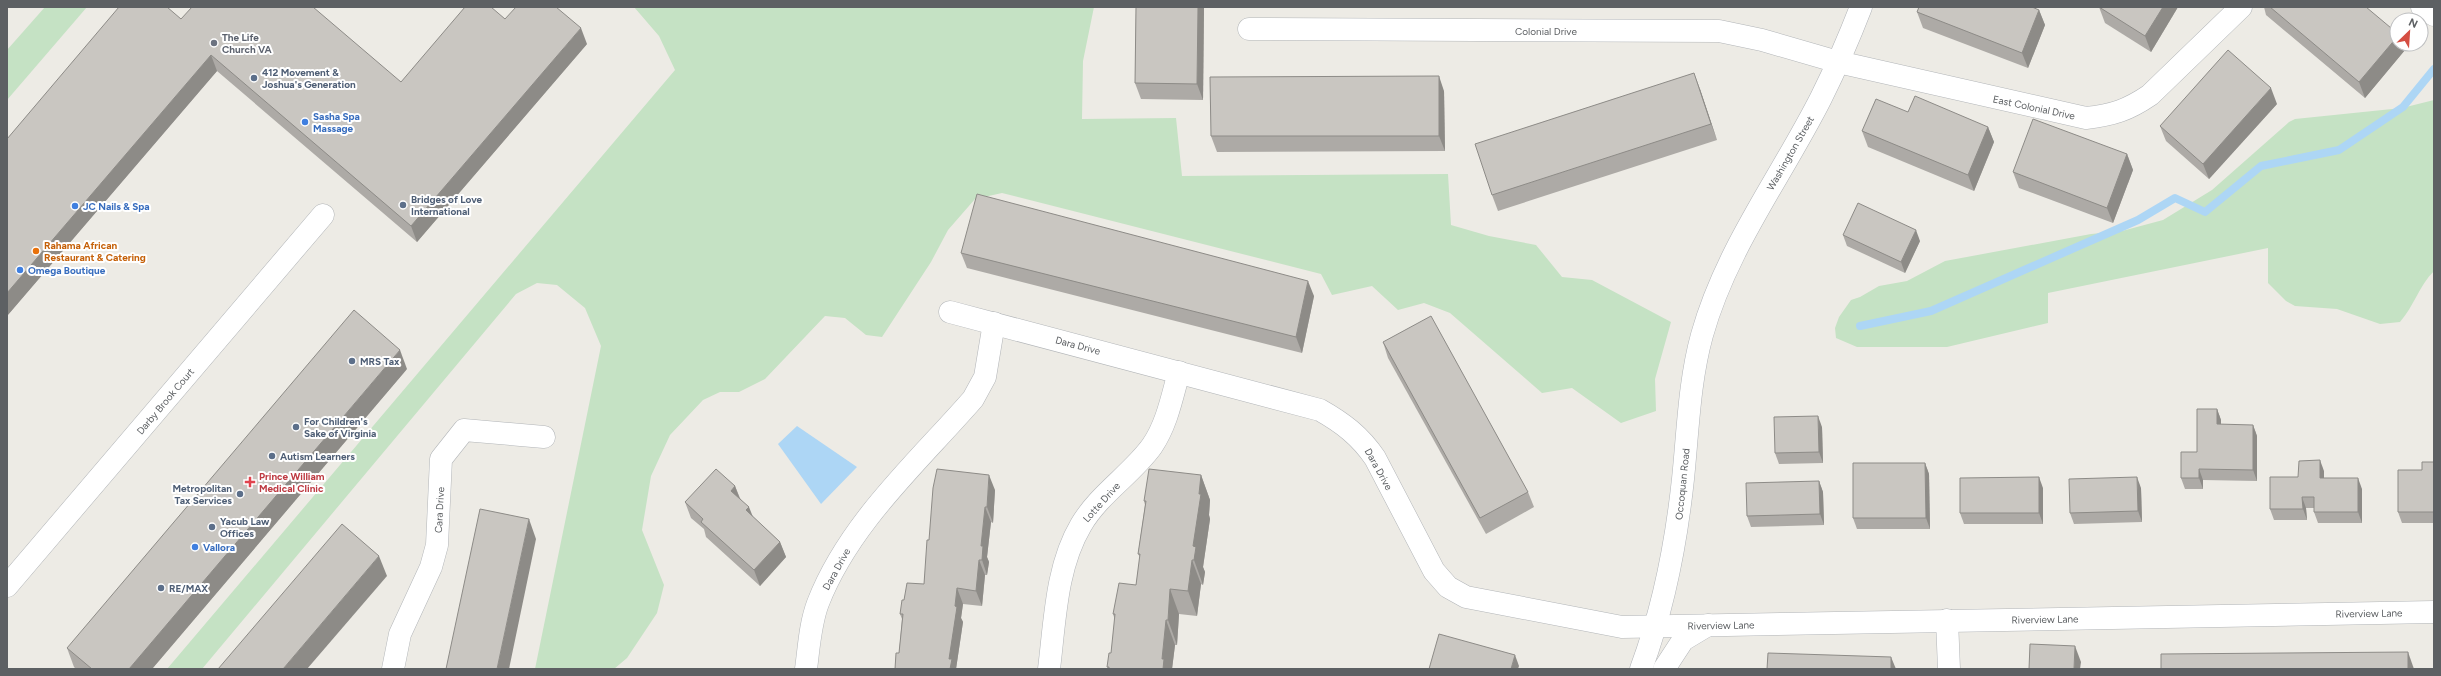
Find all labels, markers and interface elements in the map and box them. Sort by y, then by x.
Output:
north arrow [2389,12,2429,52]
text: N [2406,16,2420,31]
street label: Colonial Drive [1515,25,1577,38]
place label: The Life Church VA [222,31,272,56]
marker: The Life Church VA [209,38,219,48]
place label: 412 Movement & Joshua's Generation [262,66,356,91]
marker: 412 Movement & Joshua's Generation [249,73,259,83]
street label: East Colonial Drive [1992,92,2077,123]
place label: Sasha Spa Massage [313,110,360,135]
street label: Washington Street [1764,113,1817,193]
marker: Sasha Spa Massage [300,117,310,127]
place label: Bridges of Love International [411,193,483,218]
place label: JC Nails & Spa [83,200,150,213]
marker: Bridges of Love International [398,200,408,210]
marker: JC Nails & Spa [70,201,80,211]
place label: Rahama African Restaurant & Catering [44,239,146,264]
marker: Rahama African Restaurant & Catering [31,246,41,256]
place label: Omega Boutique [28,264,106,277]
marker: Omega Boutique [15,265,25,275]
street label: Dara Drive [1054,333,1102,358]
place label: MRS Tax [360,355,400,368]
marker: MRS Tax [347,356,357,366]
street label: Darby Brook Court [134,365,197,437]
place label: For Children's Sake of Virginia [304,415,376,440]
marker: For Children's Sake of Virginia [291,422,301,432]
street label: Dara Drive [1362,446,1396,493]
street label: Occoquan Road [1672,447,1693,520]
place label: Autism Learners [280,450,355,463]
marker: Autism Learners [267,451,277,461]
place label: Prince William Medical Clinic [259,470,325,495]
marker: Prince William Medical Clinic [244,476,256,488]
street label: Lotte Drive [1080,479,1123,525]
place label: Metropolitan Tax Services [172,482,232,507]
street label: Cara Drive [432,486,447,534]
marker: Metropolitan Tax Services [235,489,245,499]
place label: Yacub Law Offices [220,515,270,540]
marker: Yacub Law Offices [207,522,217,532]
place label: Vallora [203,541,235,554]
marker: Vallora [190,542,200,552]
street label: Dara Drive [820,545,854,593]
place label: RE/MAX [169,582,208,595]
marker: RE/MAX [156,583,166,593]
street label: Riverview Lane [2335,606,2403,621]
street label: Riverview Lane [2011,612,2079,627]
street label: Riverview Lane [1687,618,1755,633]

